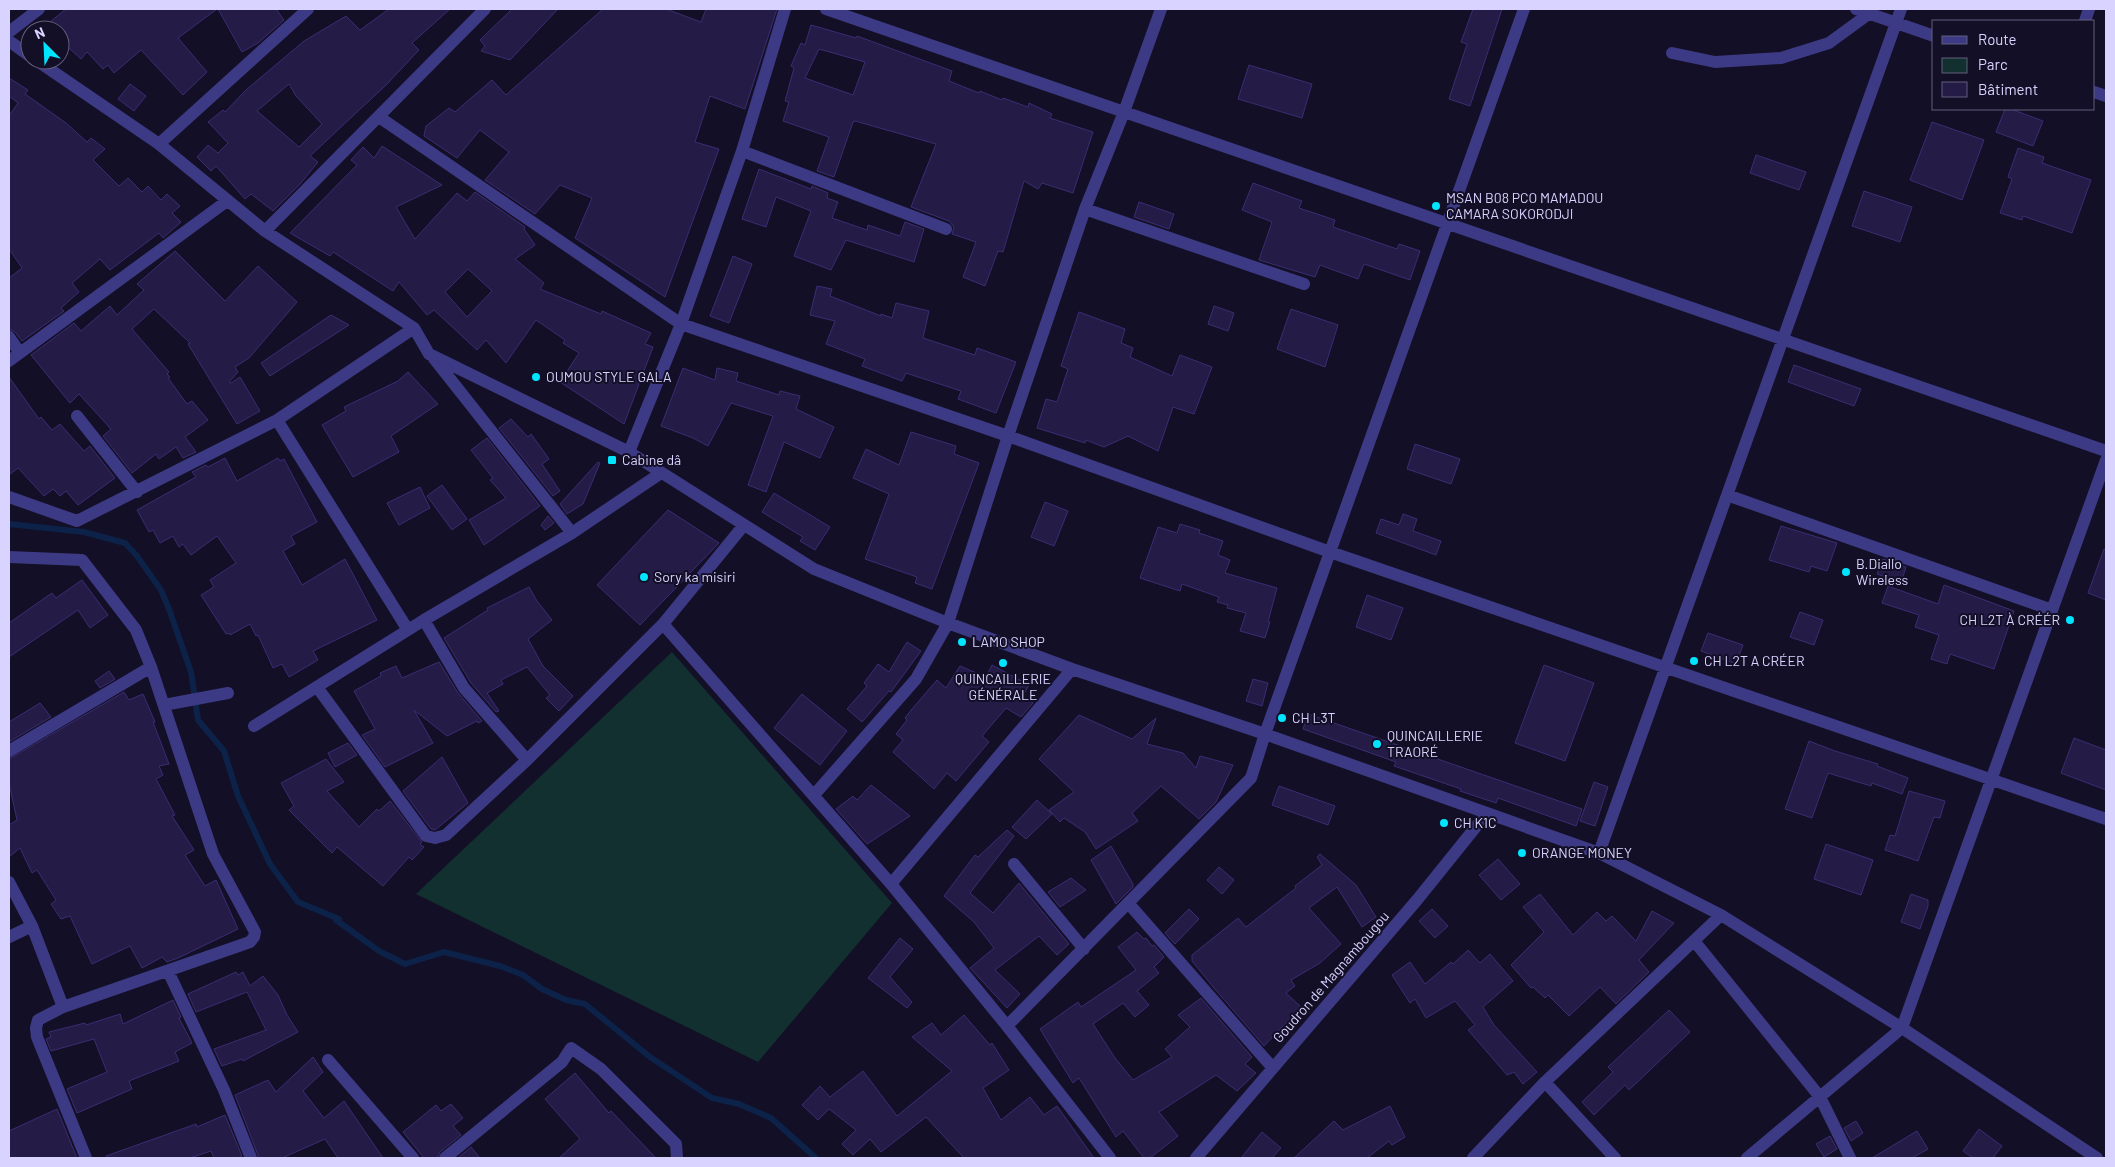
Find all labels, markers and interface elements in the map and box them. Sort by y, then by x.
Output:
north arrow [20,20,70,70]
legend [1932,20,2095,110]
text: N [32,23,47,42]
text: Route [1978,30,2017,48]
text: Parc [1978,55,2008,73]
text: Bâtiment [1978,80,2038,98]
place label: MSAN B08 PCO MAMADOU CAMARA SOKORODJI [1446,189,1603,222]
marker: MSAN B08 PCO MAMADOU CAMARA SOKORODJI [1430,200,1442,212]
place label: OUMOU STYLE GALA [546,368,672,385]
marker: OUMOU STYLE GALA [530,371,542,383]
place label: Cabine dâ [622,451,681,468]
marker: Cabine dâ [606,454,618,466]
place label: B.Diallo Wireless [1856,555,1908,588]
marker: B.Diallo Wireless [1840,566,1852,578]
place label: Sory ka misiri [654,568,736,585]
marker: Sory ka misiri [638,571,650,583]
place label: CH L2T À CRÉÉR [1959,611,2060,628]
marker: CH L2T À CRÉÉR [2064,614,2076,626]
place label: LAMO SHOP [972,633,1045,650]
marker: LAMO SHOP [956,636,968,648]
place label: CH L2T A CRÉER [1704,652,1805,669]
marker: CH L2T A CRÉER [1688,655,1700,667]
marker: QUINCAILLERIE GÉNÉRALE [997,657,1009,669]
place label: QUINCAILLERIE GÉNÉRALE [955,670,1051,703]
place label: CH L3T [1292,709,1336,726]
marker: CH L3T [1276,712,1288,724]
place label: QUINCAILLERIE TRAORÉ [1387,727,1483,760]
marker: QUINCAILLERIE TRAORÉ [1371,738,1383,750]
place label: CH K1C [1454,814,1496,831]
marker: CH K1C [1438,817,1450,829]
place label: ORANGE MONEY [1532,844,1632,861]
marker: ORANGE MONEY [1516,847,1528,859]
street label: Goudron de Magnambougou [1269,908,1392,1046]

